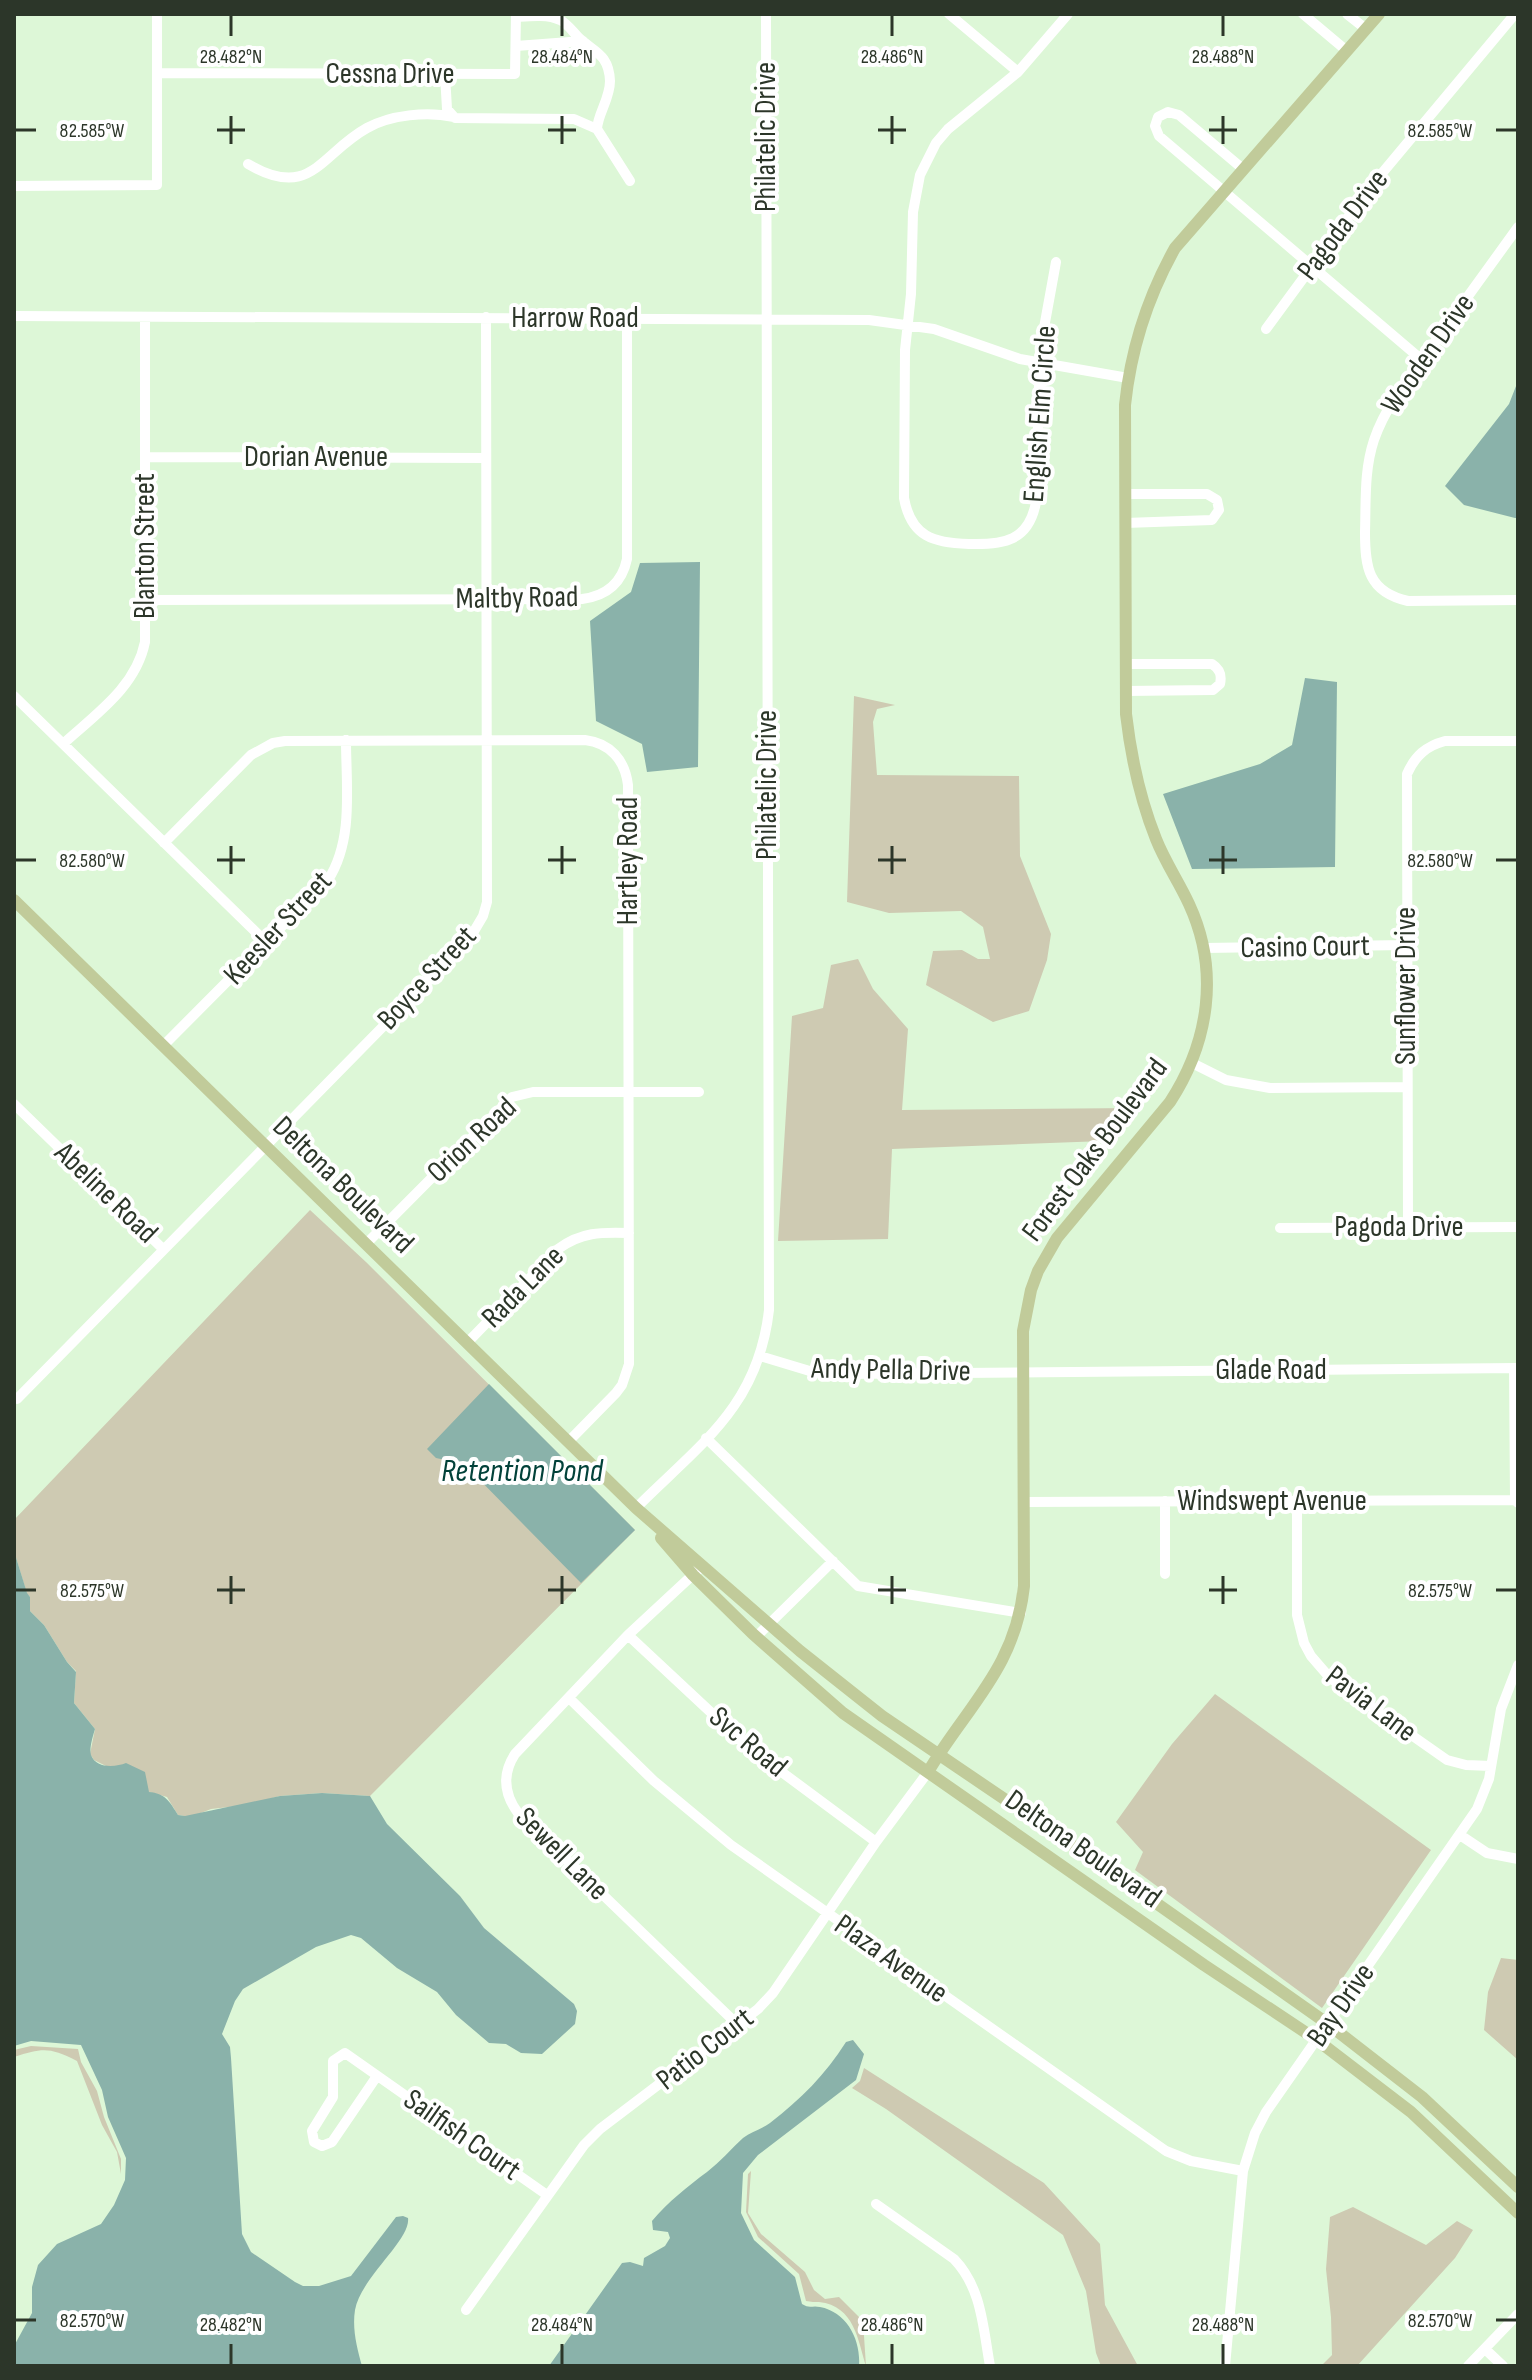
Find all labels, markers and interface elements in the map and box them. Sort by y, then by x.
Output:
text: 28.482°N [200,45,262,69]
text: 28.484°N [531,45,593,69]
text: 28.486°N [861,45,923,69]
text: 28.488°N [1192,45,1254,69]
street label: Cessna Drive [325,56,455,92]
street label: Philatelic Drive [748,62,784,212]
text: 82.585°W [60,119,124,143]
text: 82.585°W [1408,119,1472,143]
street label: Pagoda Drive [1290,163,1396,287]
street label: Wooden Drive [1374,287,1482,421]
street label: Harrow Road [511,300,639,336]
street label: English Elm Circle [1016,324,1064,504]
street label: Dorian Avenue [244,439,388,475]
street label: Blanton Street [127,473,163,619]
street label: Maltby Road [455,579,579,617]
street label: Philatelic Drive [749,710,785,860]
street label: Hartley Road [610,797,646,925]
text: 82.580°W [59,849,125,873]
text: 82.580°W [1407,849,1473,873]
street label: Keesler Street [216,864,340,992]
street label: Sunflower Drive [1388,907,1424,1065]
street label: Boyce Street [370,919,484,1037]
street label: Casino Court [1240,928,1370,966]
street label: Forest Oaks Boulevard [1014,1051,1176,1249]
street label: Orion Road [420,1090,524,1190]
street label: Deltona Boulevard [265,1109,421,1261]
street label: Abeline Road [46,1134,165,1251]
street label: Pagoda Drive [1334,1209,1464,1245]
street label: Rada Lane [474,1238,572,1336]
street label: Andy Pella Drive [810,1351,971,1389]
street label: Glade Road [1215,1352,1327,1388]
water label: Retention Pond [441,1452,604,1491]
street label: Windswept Avenue [1177,1483,1367,1519]
text: 82.575°W [60,1579,124,1603]
text: 82.575°W [1408,1579,1472,1603]
street label: Pavia Lane [1318,1658,1424,1750]
street label: Svc Road [702,1699,794,1785]
street label: Deltona Boulevard [998,1782,1168,1916]
street label: Sewell Lane [508,1800,616,1908]
street label: Plaza Avenue [827,1907,955,2011]
street label: Bay Drive [1299,1956,1383,2054]
street label: Patio Court [649,2000,761,2098]
street label: Sailfish Court [397,2082,527,2188]
text: 82.570°W [60,2309,124,2333]
text: 82.570°W [1408,2309,1472,2333]
text: 28.482°N [200,2313,262,2337]
text: 28.484°N [531,2313,593,2337]
text: 28.486°N [861,2313,923,2337]
text: 28.488°N [1192,2313,1254,2337]

